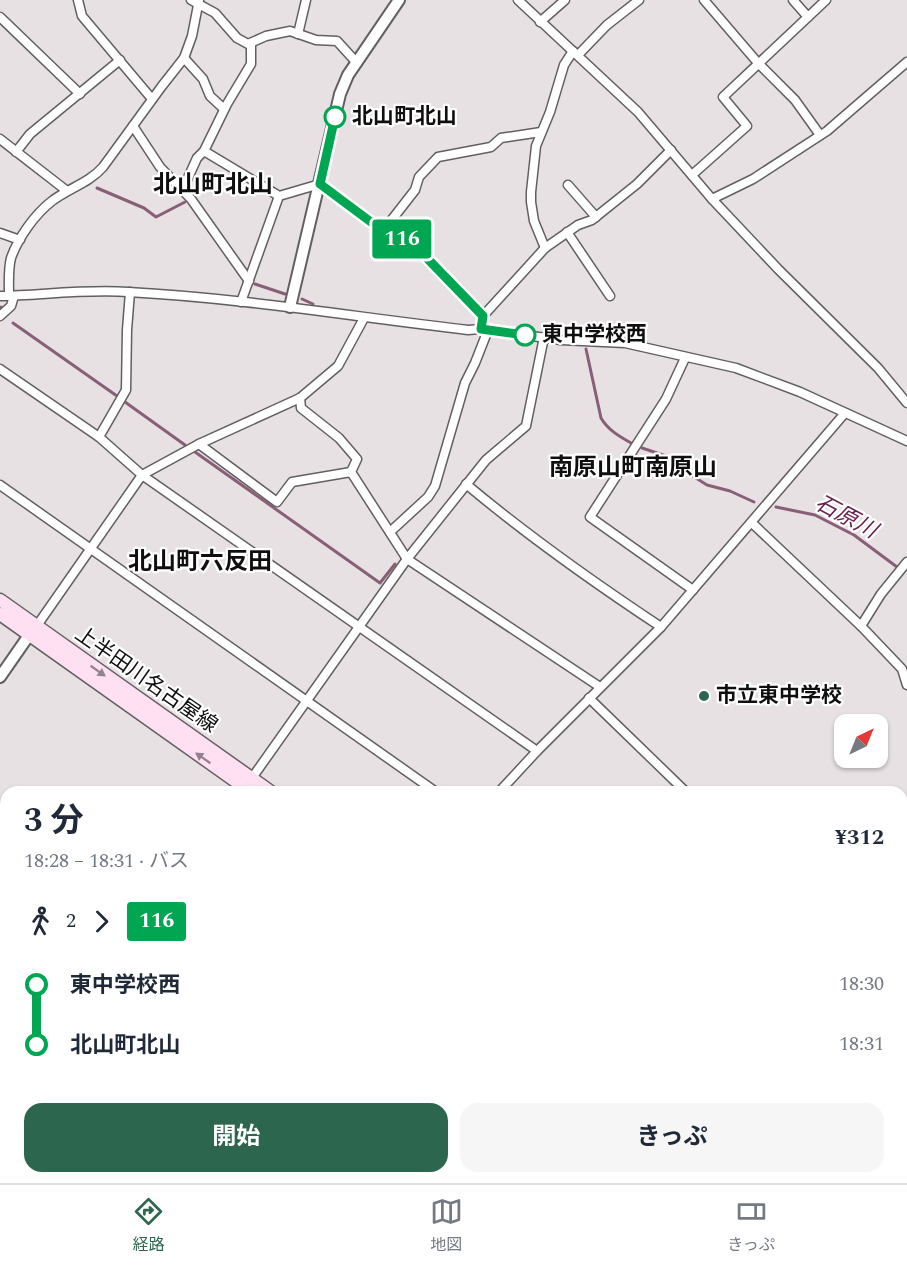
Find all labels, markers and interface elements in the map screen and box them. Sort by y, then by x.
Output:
place label: 北山町北山 [352,101,457,133]
marker: 北山町北山 [324,106,346,128]
district label: 北山町北山 [153,167,273,203]
line badge: 116 [368,220,436,258]
text: 116 [384,223,420,255]
place label: 東中学校西 [542,319,647,351]
marker: 東中学校西 [514,324,536,346]
district label: 南原山町南原山 [549,450,717,486]
water label: 石原川 [809,487,885,548]
district label: 北山町六反田 [128,544,272,580]
street label: 上半田川名古屋線 [68,619,224,741]
one-way arrow [90,665,106,677]
place label: 市立東中学校 [716,680,842,712]
marker: 市立東中学校 [697,689,711,703]
north arrow [834,714,888,768]
map controls [834,714,888,768]
one-way arrow [195,752,211,764]
text: 3 分 [24,796,84,846]
text: ¥312 [835,821,884,854]
text: 18:28 – 18:31 · バス [24,846,189,876]
icon: walk [24,905,57,938]
icon: forward [85,905,118,938]
text: 116 [139,905,174,937]
text: 2 [66,906,76,936]
text: 東中学校西 [70,969,180,1002]
text: 18:30 [839,969,884,999]
text: 北山町北山 [70,1029,180,1062]
text: 18:31 [839,1029,884,1059]
button: 開始 [24,1103,448,1172]
button: きっぷ [460,1103,884,1172]
tab: 経路 [132,1195,165,1257]
tab: 地図 [430,1195,463,1257]
tab: きっぷ [727,1195,775,1257]

